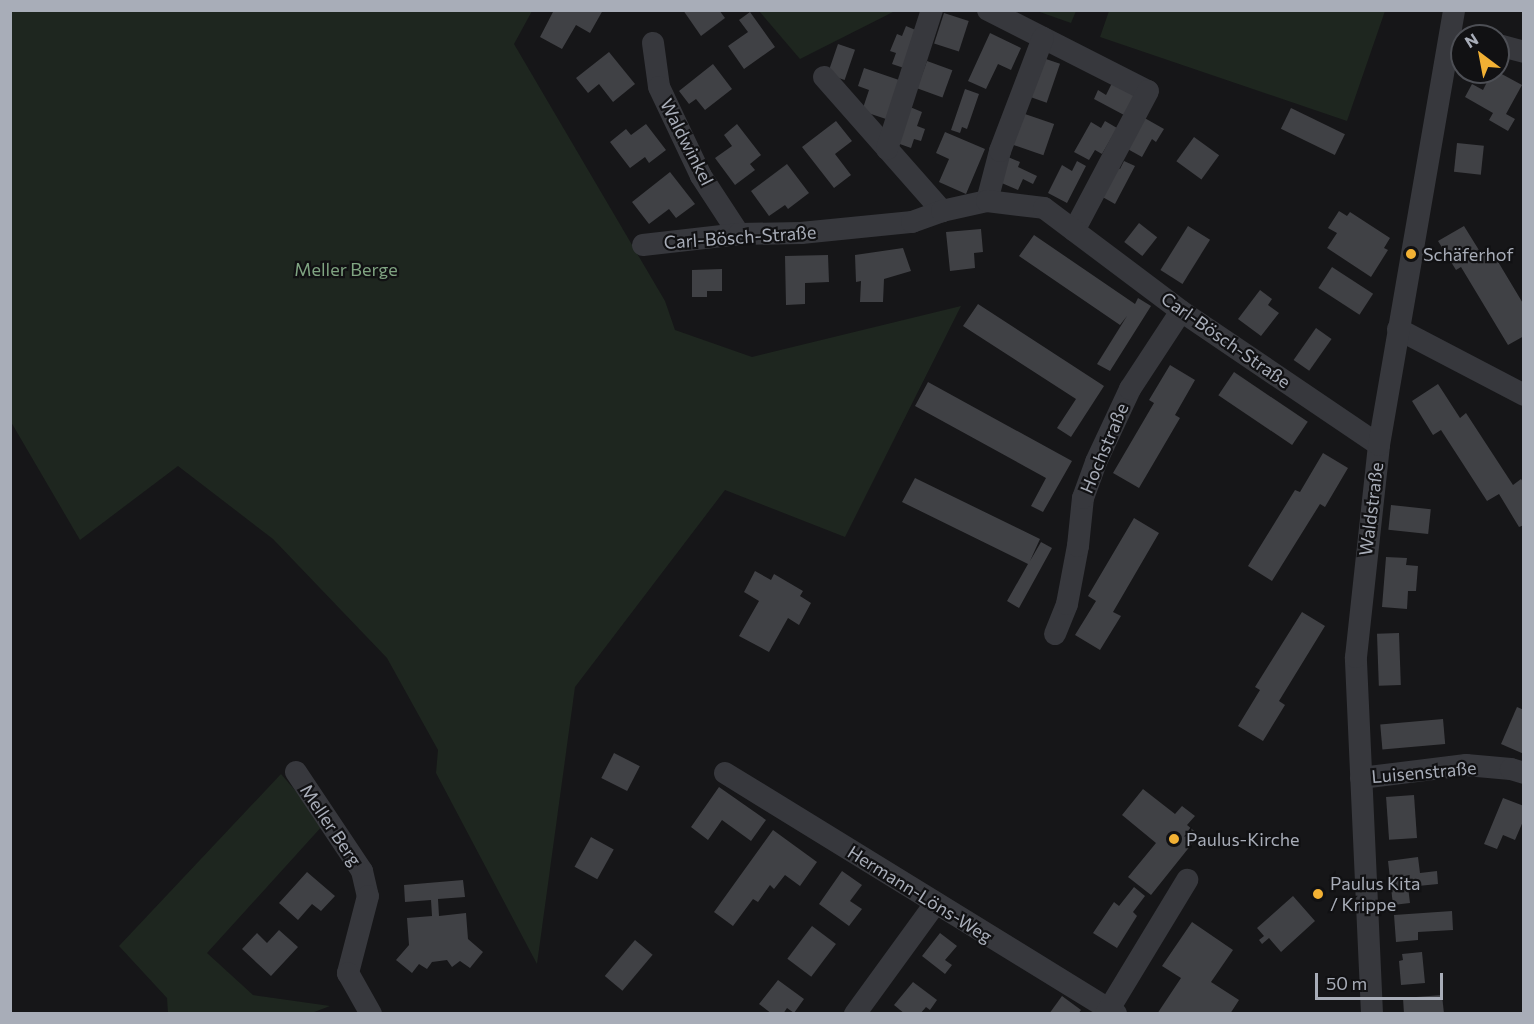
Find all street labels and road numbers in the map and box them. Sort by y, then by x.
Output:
street label: Waldwinkel [656,95,718,189]
street label: Carl-Bösch-Straße [663,221,817,253]
street label: Carl-Bösch-Straße [1157,287,1295,393]
street label: Hochstraße [1075,400,1133,496]
street label: Waldstraße [1355,461,1387,557]
street label: Luisenstraße [1371,757,1477,787]
street label: Meller Berg [296,780,366,870]
street label: Hermann-Löns-Weg [844,841,996,947]

